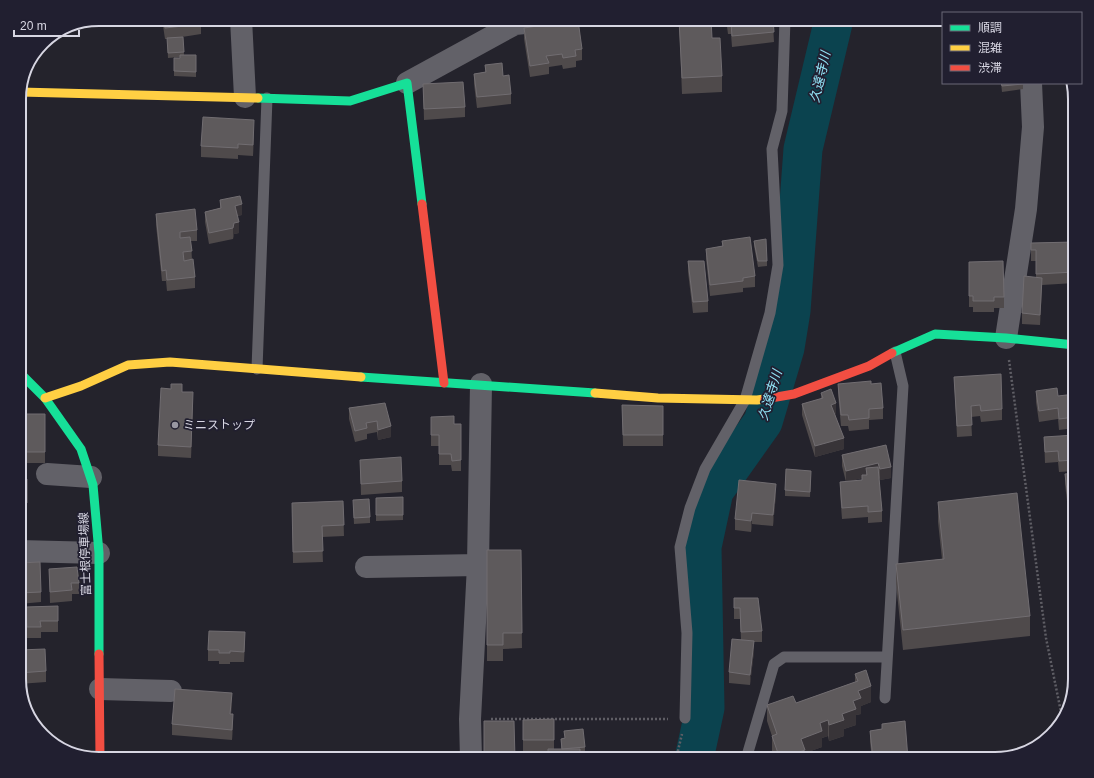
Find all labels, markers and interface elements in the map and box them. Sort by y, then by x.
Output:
scale bar [14,12,79,38]
legend [942,12,1082,84]
text: 20 m [20,19,47,33]
text: 順調 [978,21,1002,35]
text: 混雑 [978,41,1002,55]
water label: 久遠寺川 [807,48,834,104]
text: 渋滞 [978,61,1002,75]
water label: 久遠寺川 [755,366,785,422]
place label: ミニストップ [183,418,255,432]
marker: ミニストップ [170,420,180,430]
street label: 富士根停車場線 [77,512,93,596]

